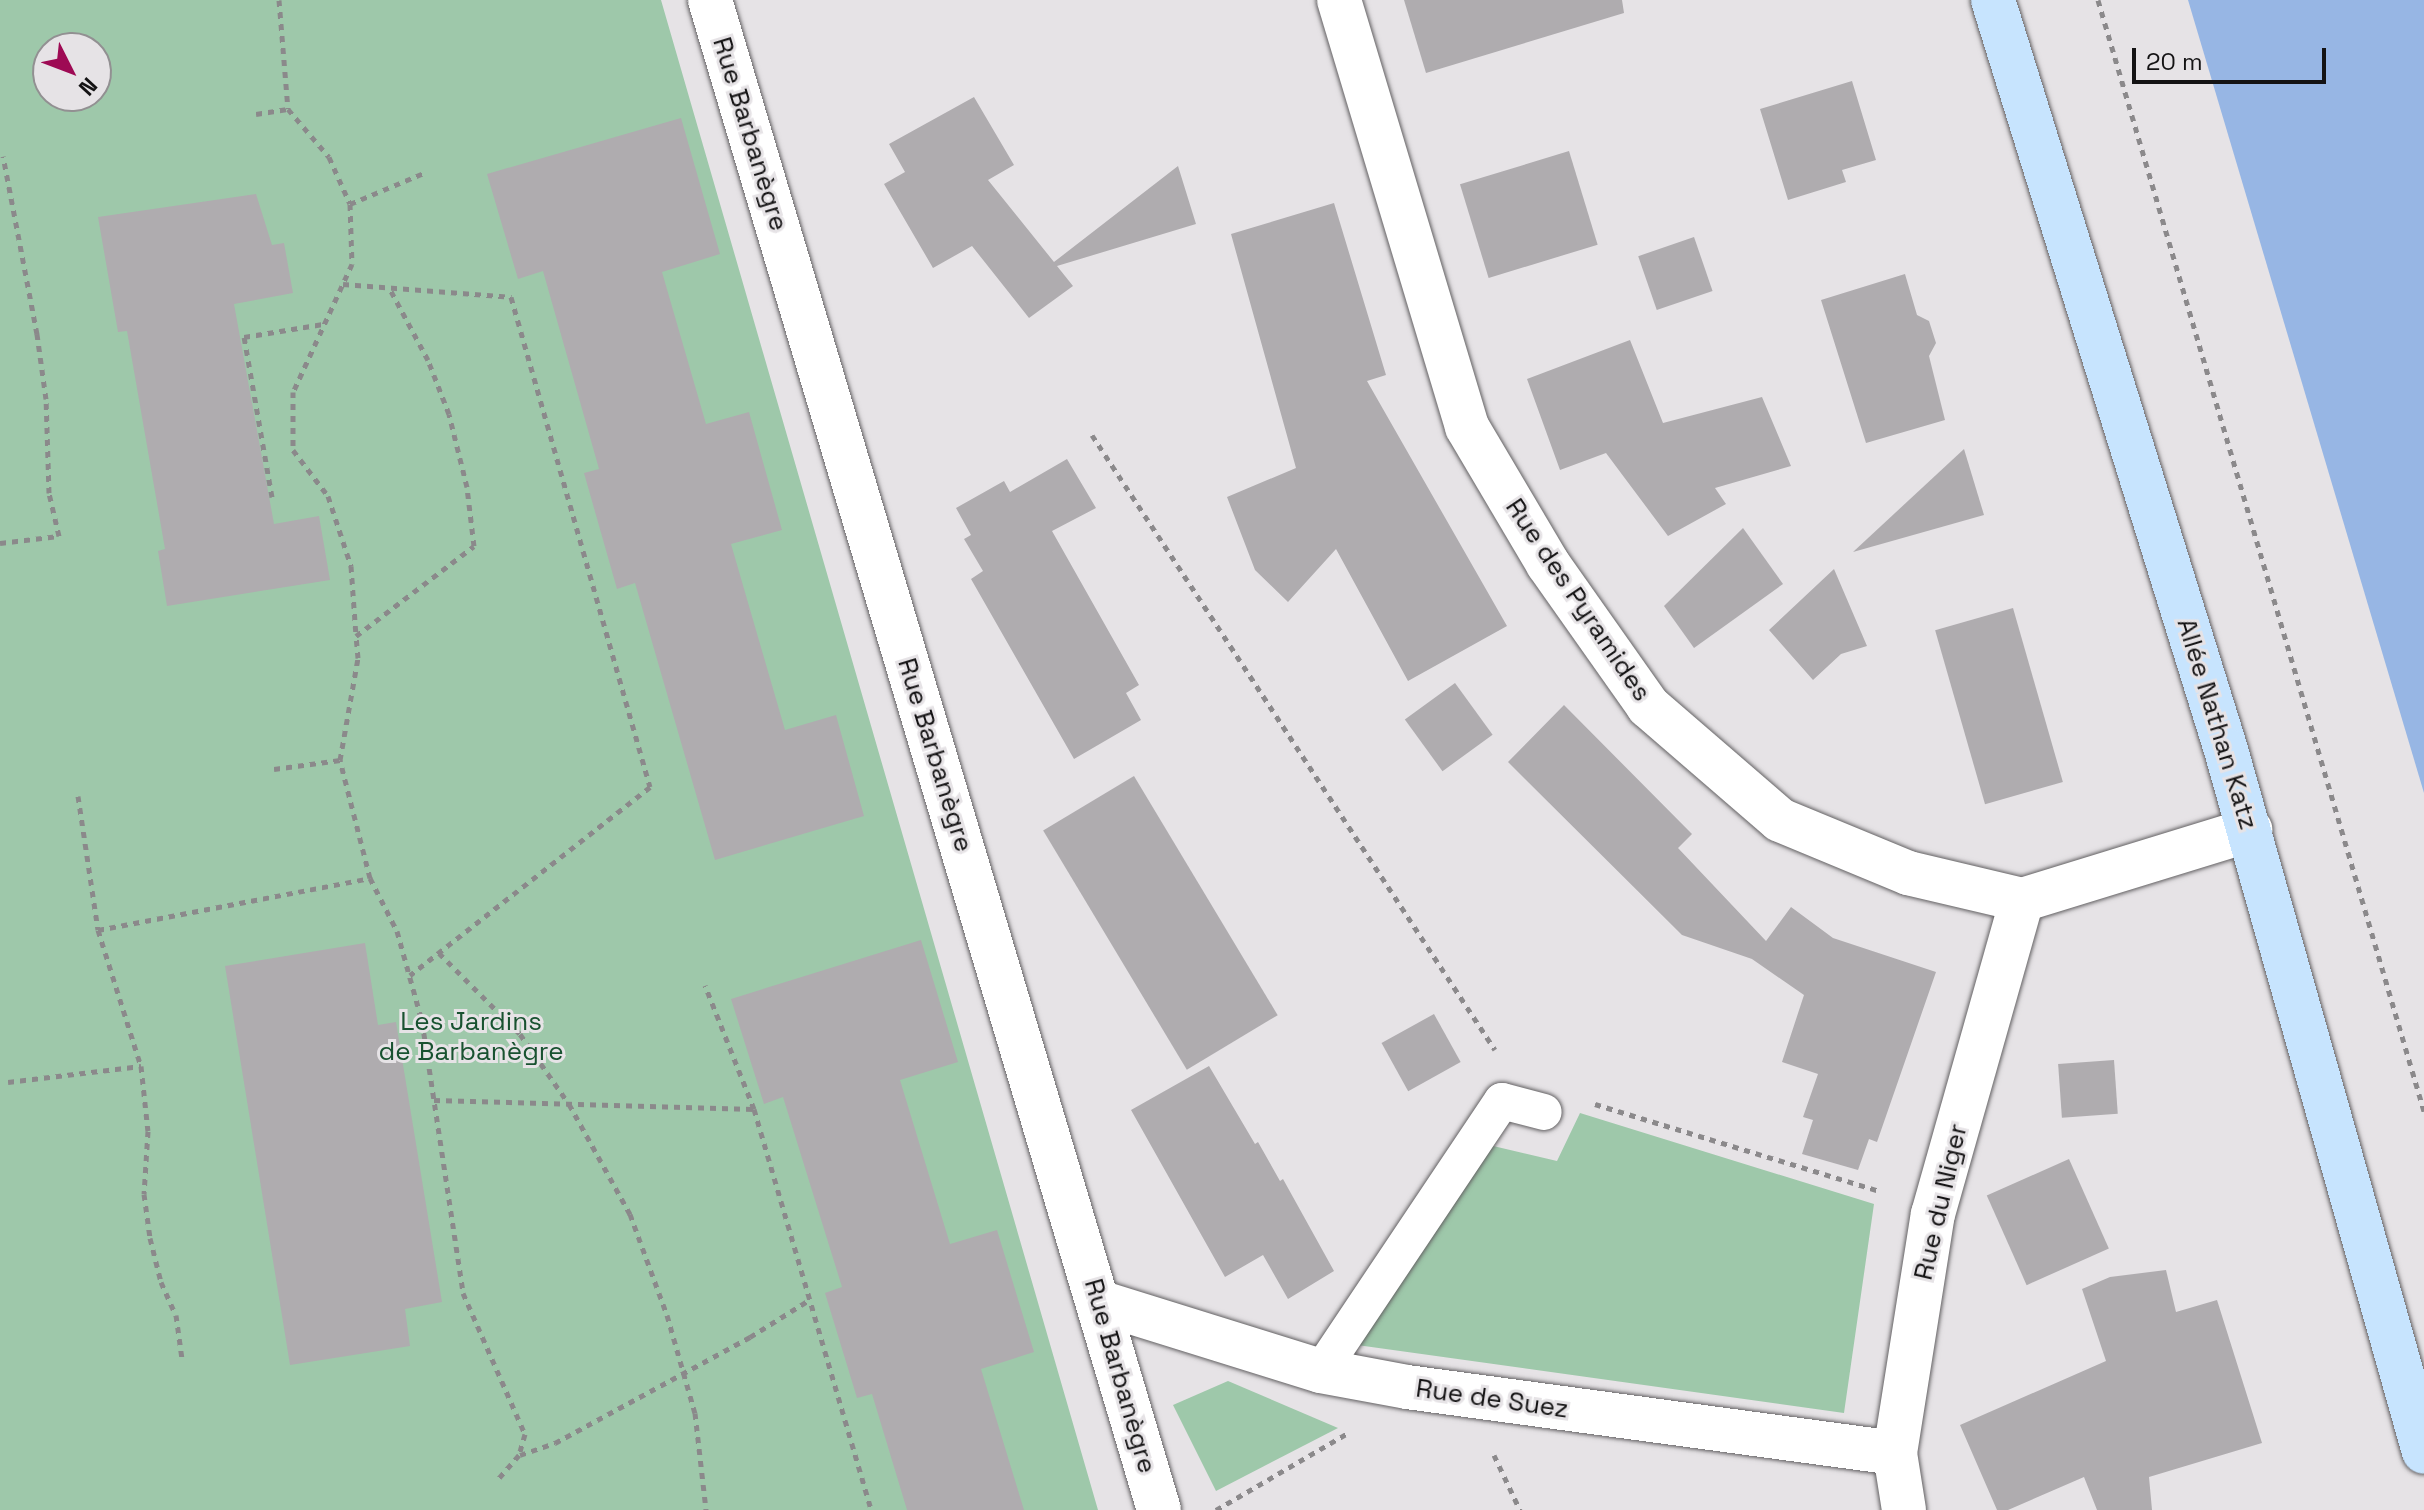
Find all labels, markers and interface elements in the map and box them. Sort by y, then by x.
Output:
north arrow [32,32,112,112]
scale bar [2136,32,2330,82]
street label: Rue Barbanègre [706,33,794,235]
text: 20 m [2146,46,2203,77]
text: N [73,72,104,102]
street label: Rue des Pyramides [1499,493,1657,707]
street label: Allée Nathan Katz [2170,615,2264,833]
street label: Rue Barbanègre [891,654,979,856]
park label: Les Jardins de Barbanègre [378,1006,564,1068]
street label: Rue du Niger [1908,1121,1974,1283]
street label: Rue Barbanègre [1077,1275,1163,1477]
street label: Rue de Suez [1414,1373,1570,1425]

